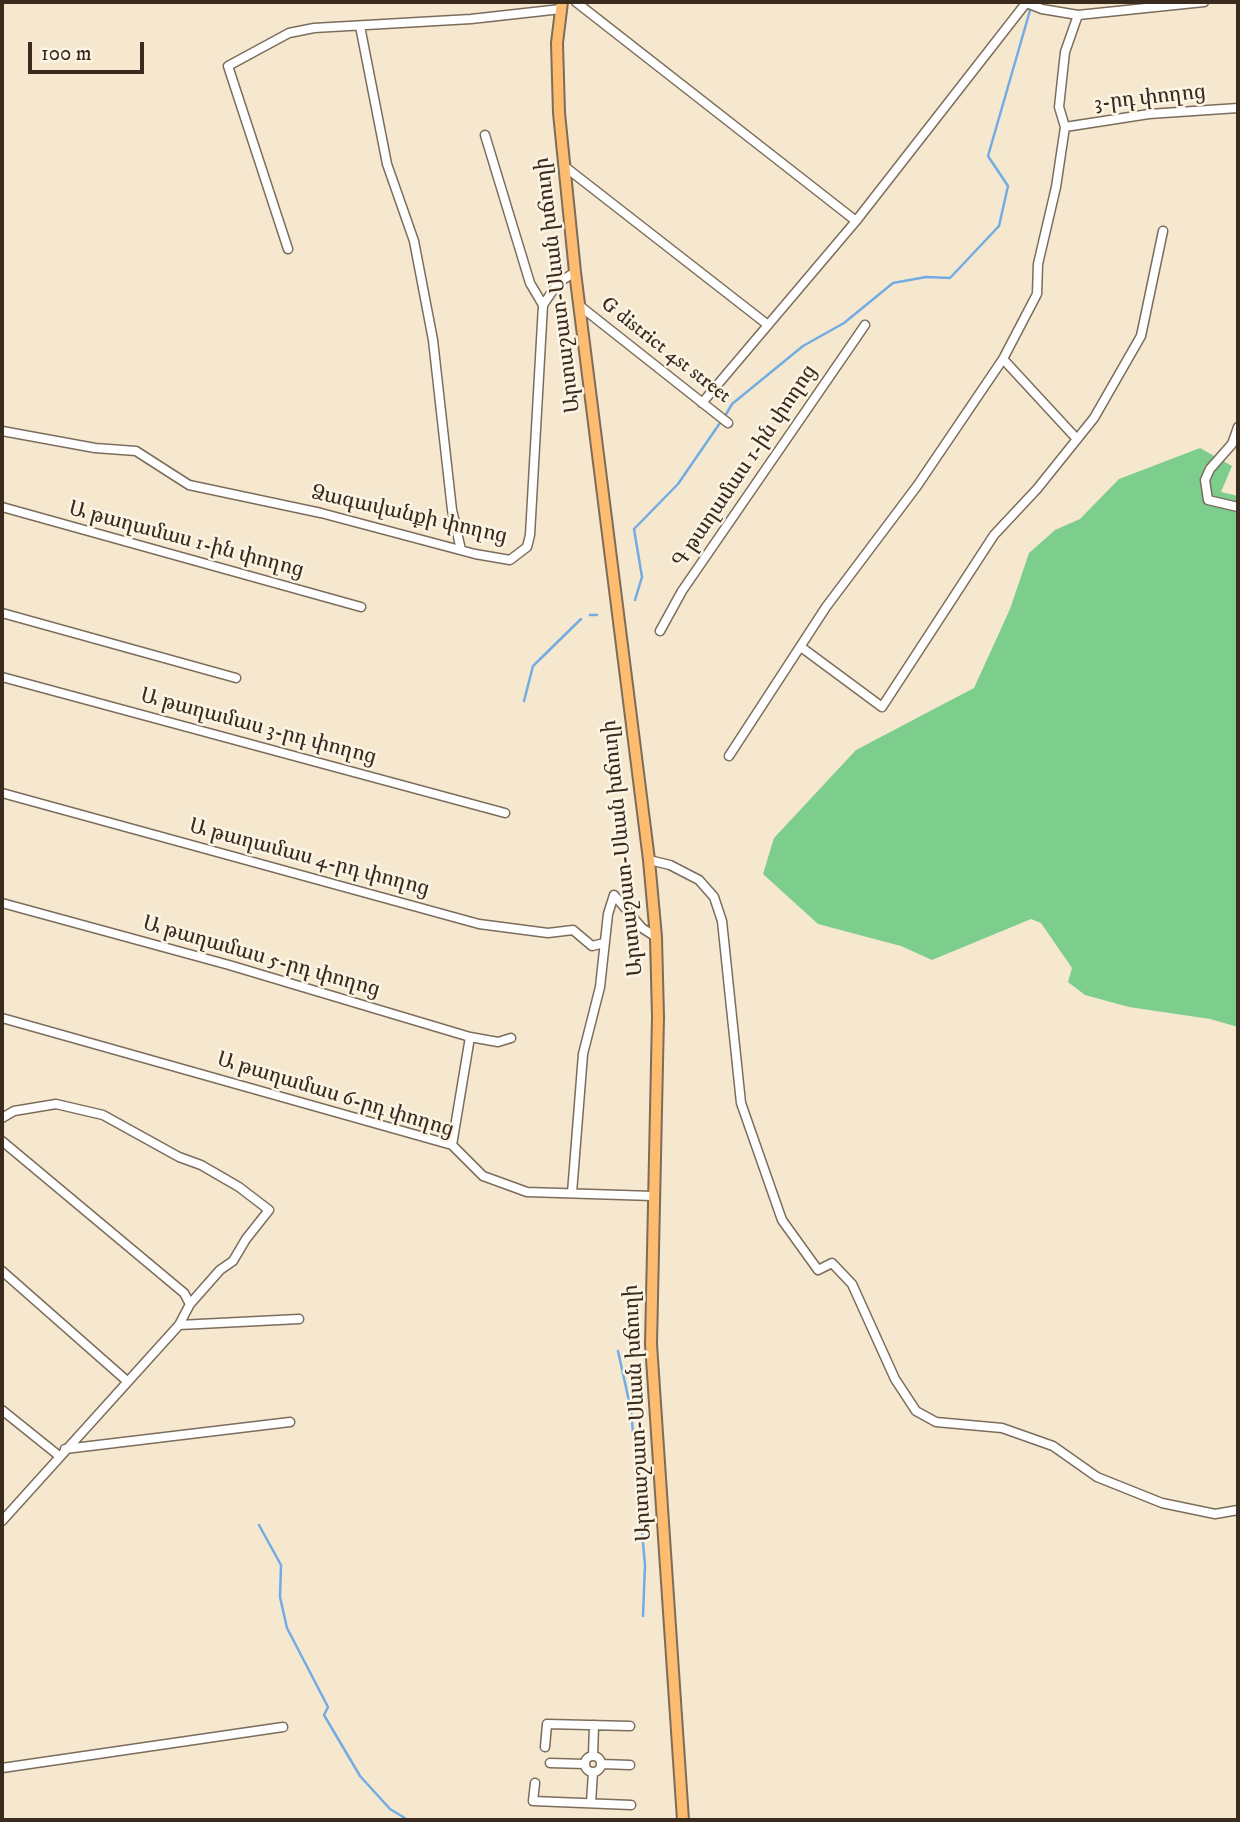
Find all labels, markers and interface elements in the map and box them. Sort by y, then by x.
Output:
scale bar [32,28,147,72]
text: 100 m [41,41,92,67]
street label: 3-րդ փողոց [1093,81,1207,117]
street label: Արտաշատ-Սևան խճուղի [531,156,587,414]
street label: G district 4st street [595,292,735,410]
street label: Գ թաղամաս 1-ին փողոց [669,361,823,573]
street label: Ձագավանքի փողոց [309,481,509,551]
street label: Ա թաղամաս 1-ին փողոց [66,497,306,585]
street label: Ա թաղամաս 3-րդ փողոց [137,684,379,772]
street label: Արտաշատ-Սևան խճուղի [598,719,650,977]
street label: Ա թաղամաս 4-րդ փողոց [186,815,432,903]
street label: Ա թաղամաս 5-րդ փողոց [139,912,383,1004]
street label: Ա թաղամաս 6-րդ փողոց [214,1048,456,1144]
street label: Արտաշատ-Սևան խճուղի [620,1284,658,1542]

